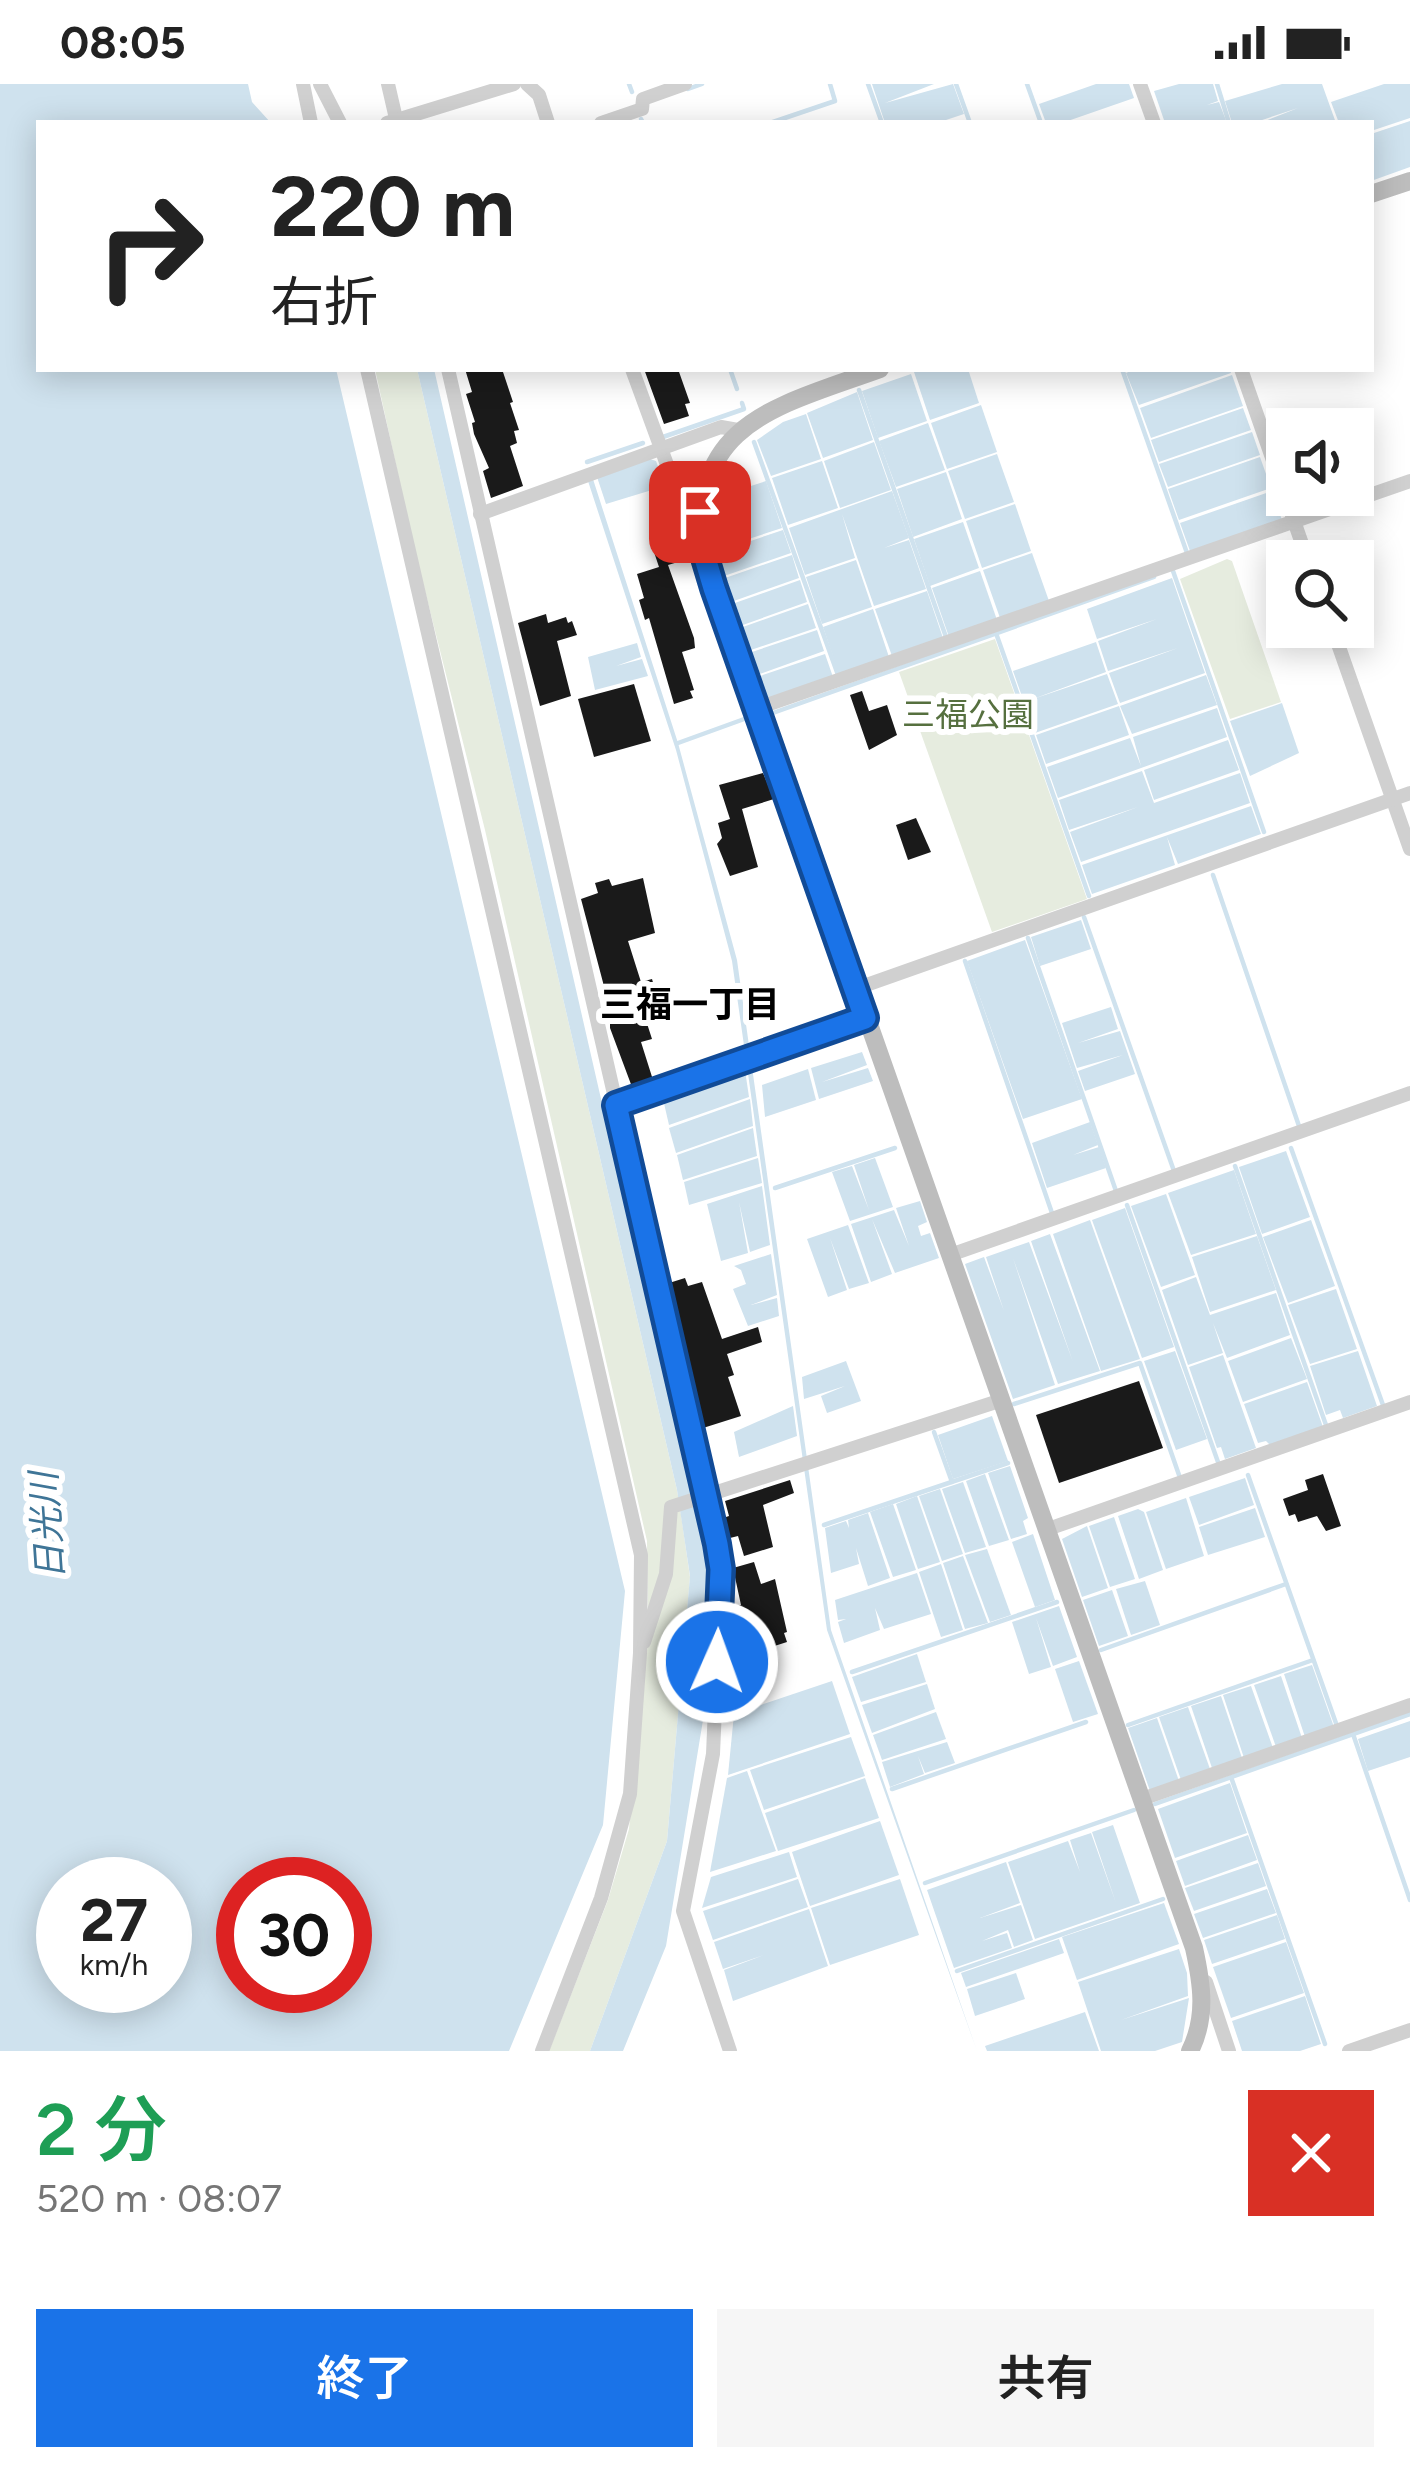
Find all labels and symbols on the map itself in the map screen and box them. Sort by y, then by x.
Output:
pin [649,461,751,563]
park label: 三福公園 [902,695,1034,734]
district label: 三福一丁目 [600,983,780,1026]
water label: 日光川 [22,1467,72,1581]
position arrow [654,1599,780,1725]
speed limit sign: 30 [216,1857,372,2013]

